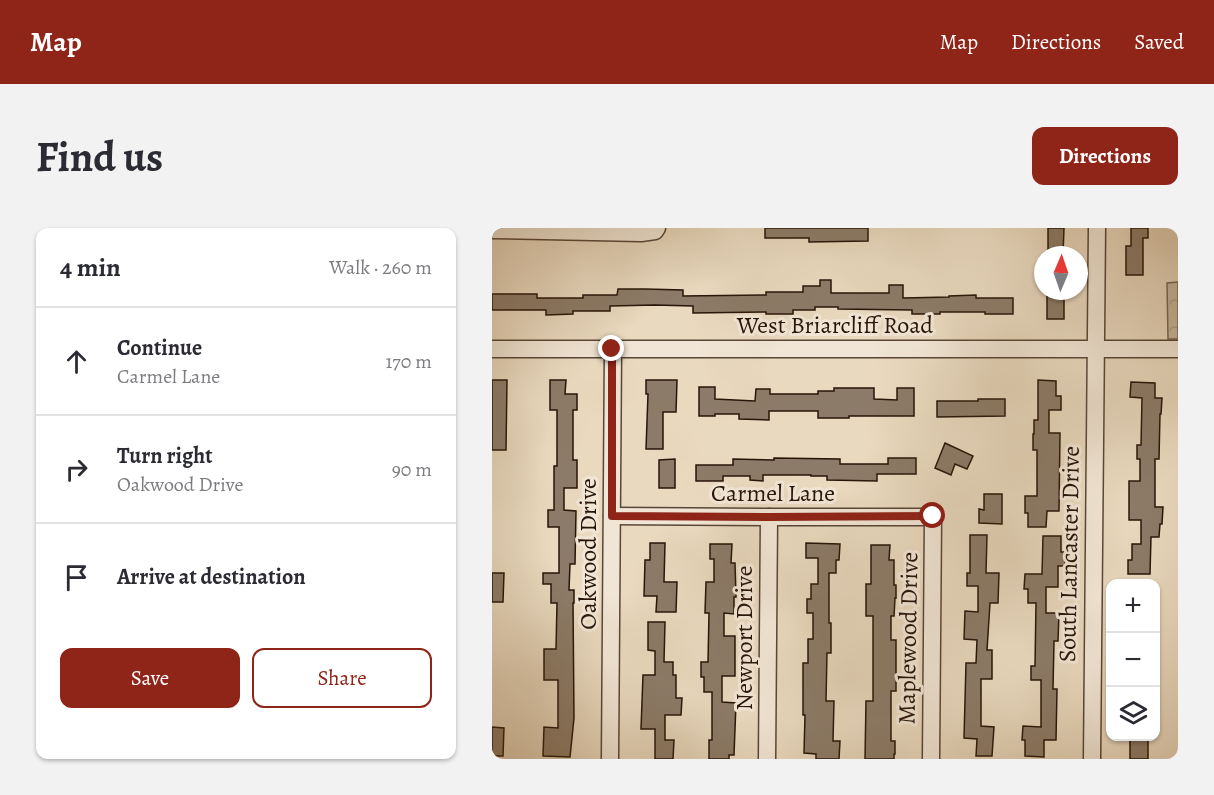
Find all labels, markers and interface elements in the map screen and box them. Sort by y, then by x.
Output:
text: Map [30,23,82,61]
text: Map [940,28,978,56]
text: Directions [1011,28,1101,56]
text: Saved [1134,28,1184,56]
button: Directions [1032,127,1178,185]
text: Find us [36,128,163,185]
north arrow [1034,246,1088,300]
text: 4 min [60,250,121,285]
text: Walk · 260 m [329,254,432,281]
street label: West Briarcliff Road [736,309,933,341]
text: Continue [117,333,202,363]
route end [598,335,624,361]
icon: ahead [60,345,93,378]
text: 170 m [386,348,432,375]
text: Carmel Lane [117,363,220,390]
text: Turn right [117,441,213,471]
street label: South Lancaster Drive [1051,446,1087,662]
icon: right [60,453,93,486]
text: 90 m [392,456,432,483]
text: Oakwood Drive [117,471,243,498]
street label: Carmel Lane [711,477,835,509]
street label: Oakwood Drive [572,478,604,630]
route start [919,502,945,528]
street label: Maplewood Drive [890,551,926,725]
icon: arrive [60,561,93,594]
text: Arrive at destination [117,562,306,592]
street label: Newport Drive [728,566,760,710]
map controls [1106,579,1160,741]
button: + [1106,579,1160,633]
button: − [1106,633,1160,687]
button: Save [60,648,240,708]
button: Share [252,648,432,708]
button: layers [1106,687,1160,741]

